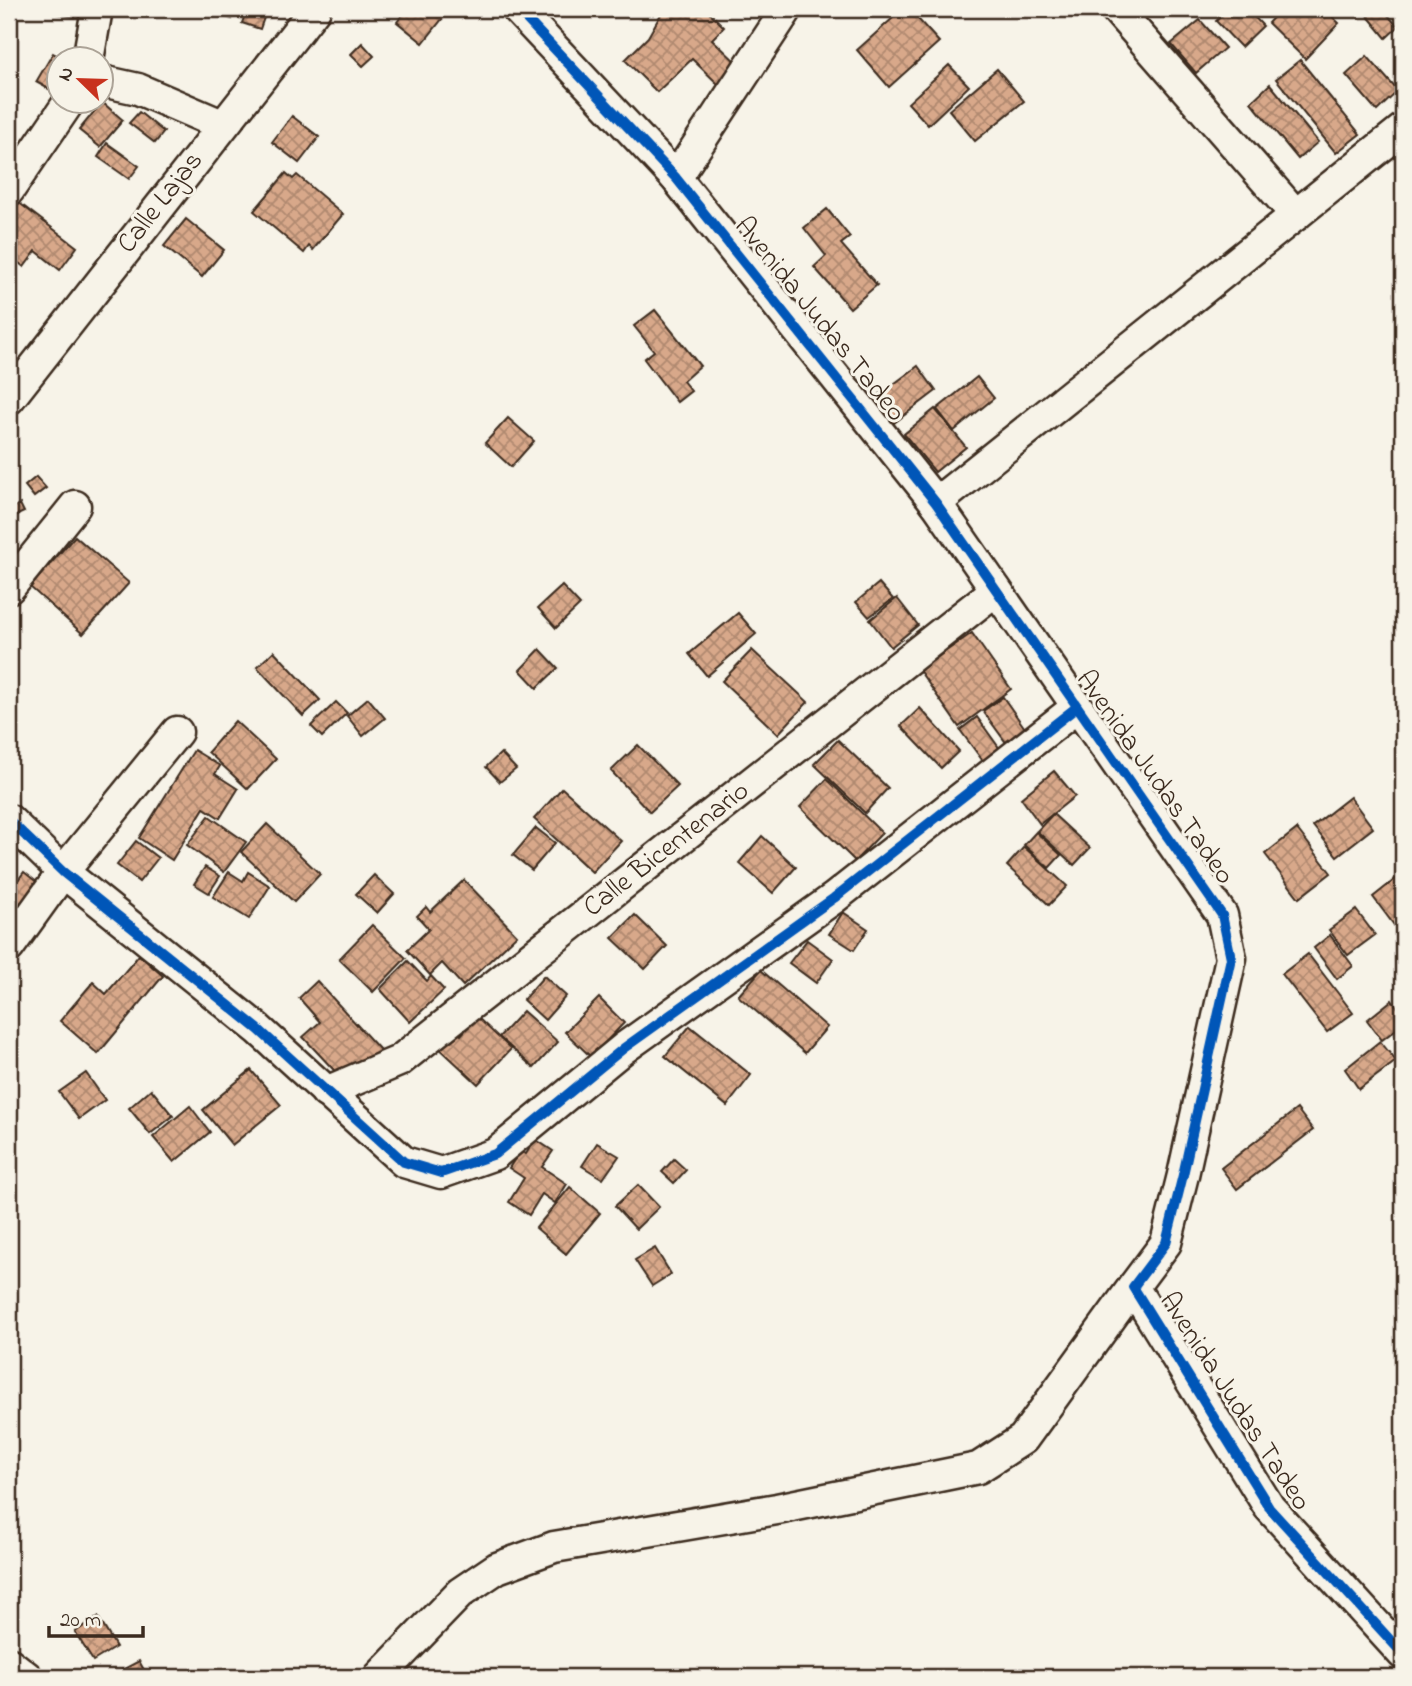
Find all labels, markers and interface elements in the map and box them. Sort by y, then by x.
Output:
north arrow [46,46,116,116]
text: N [52,63,82,86]
street label: Calle Lajas [108,143,214,263]
street label: Avenida Judas Tadeo [723,208,915,432]
street label: Avenida Judas Tadeo [1064,662,1244,894]
street label: Calle Bicentenario [575,772,759,928]
street label: Avenida Judas Tadeo [1148,1284,1320,1520]
scale bar [49,1595,144,1639]
text: 20 m [60,1606,101,1636]

